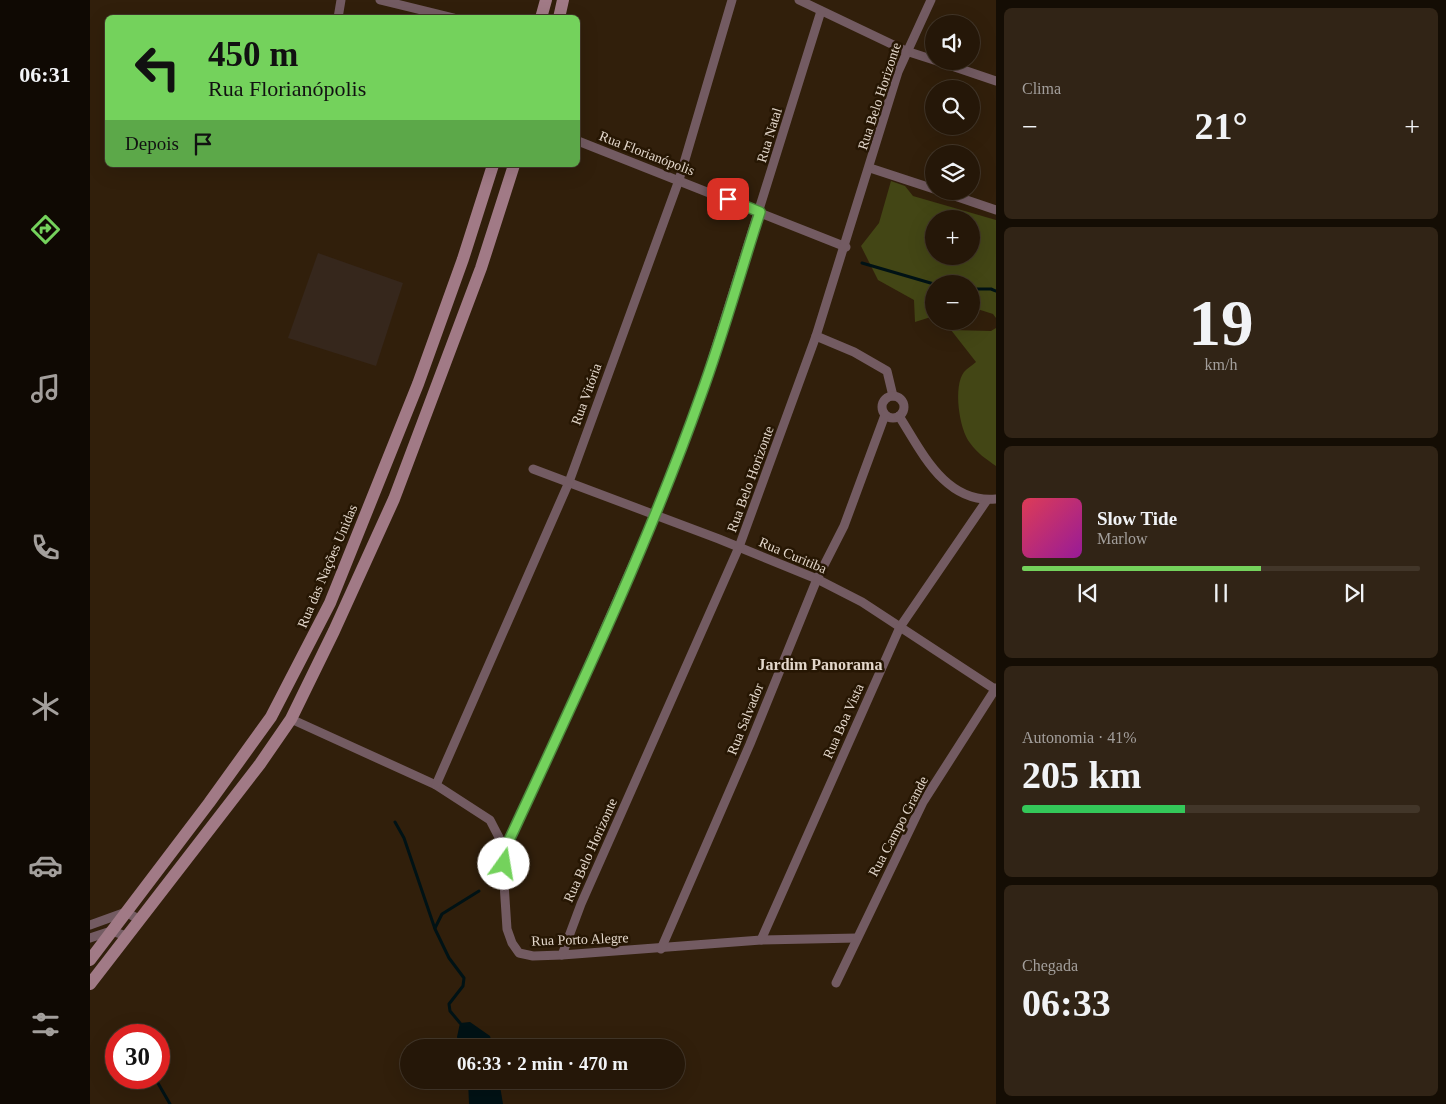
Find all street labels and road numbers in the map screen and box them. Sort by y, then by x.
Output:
street label: Rua Belo Horizonte [855,41,904,152]
street label: Rua Natal [754,106,785,164]
street label: Rua Florianópolis [597,128,697,179]
street label: Rua Vitória [568,361,605,427]
street label: Rua Belo Horizonte [724,424,777,534]
street label: Rua das Nações Unidas [295,502,360,630]
street label: Rua Curitiba [757,535,830,577]
street label: Rua Salvador [724,681,767,757]
street label: Rua Boa Vista [820,681,867,761]
street label: Rua Campo Grande [866,774,931,879]
street label: Rua Belo Horizonte [561,796,620,904]
street label: Rua Porto Alegre [531,930,629,949]

